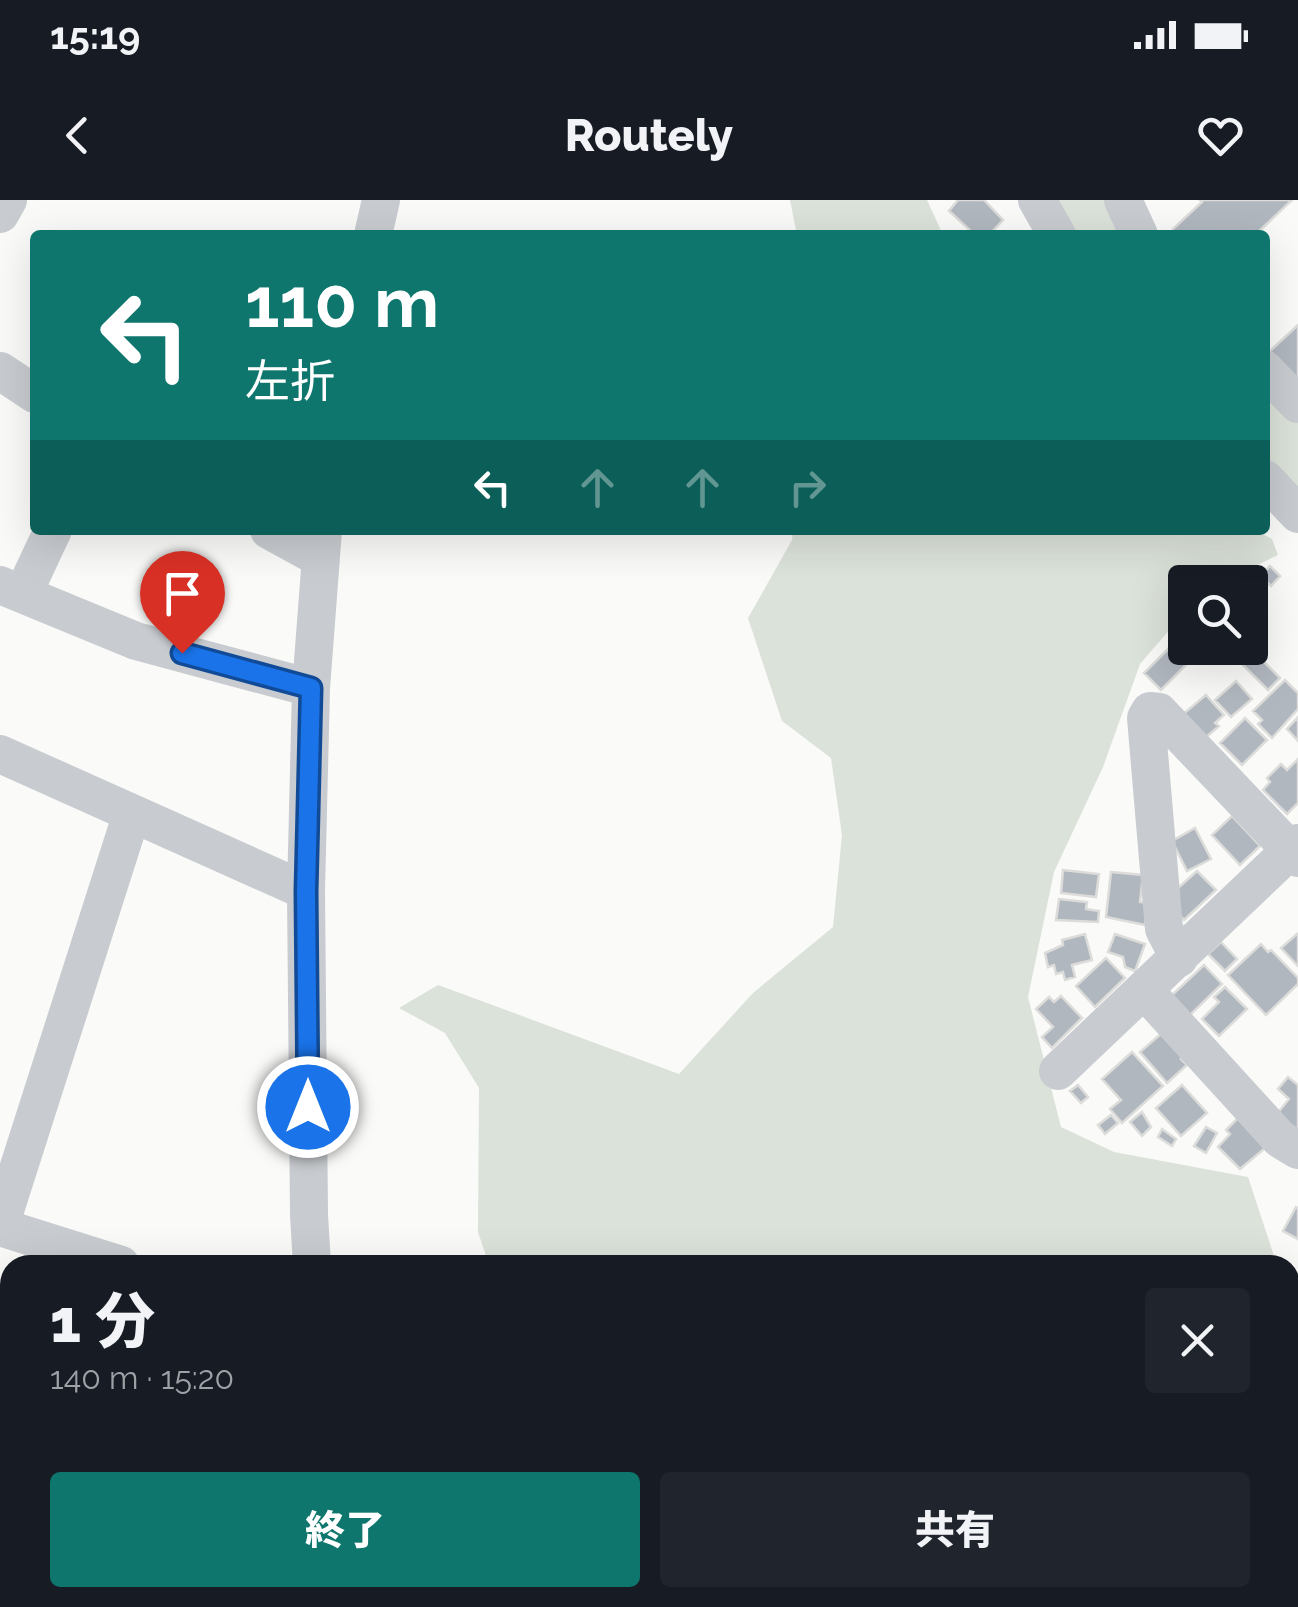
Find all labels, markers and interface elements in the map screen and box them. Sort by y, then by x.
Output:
text: 15:19 [50,13,140,58]
icon: back [50,108,105,163]
icon: heart [1193,108,1248,163]
text: Routely [565,109,733,162]
text: 110 m [245,261,439,343]
icon: left [80,270,210,400]
text: 左折 [245,355,335,408]
icon: left [465,460,520,515]
icon: ahead [570,460,625,515]
icon: ahead [675,460,730,515]
icon: right [780,460,835,515]
pin [140,551,225,654]
map controls [1168,565,1268,665]
button: search [1168,565,1268,665]
icon: arrive [155,566,210,621]
position arrow [256,1055,360,1159]
text: 1 分 [50,1286,155,1356]
button: close [1145,1288,1250,1393]
text: 140 m · 15:20 [50,1359,234,1396]
button: 終了 [50,1472,640,1587]
button: 共有 [660,1472,1250,1587]

